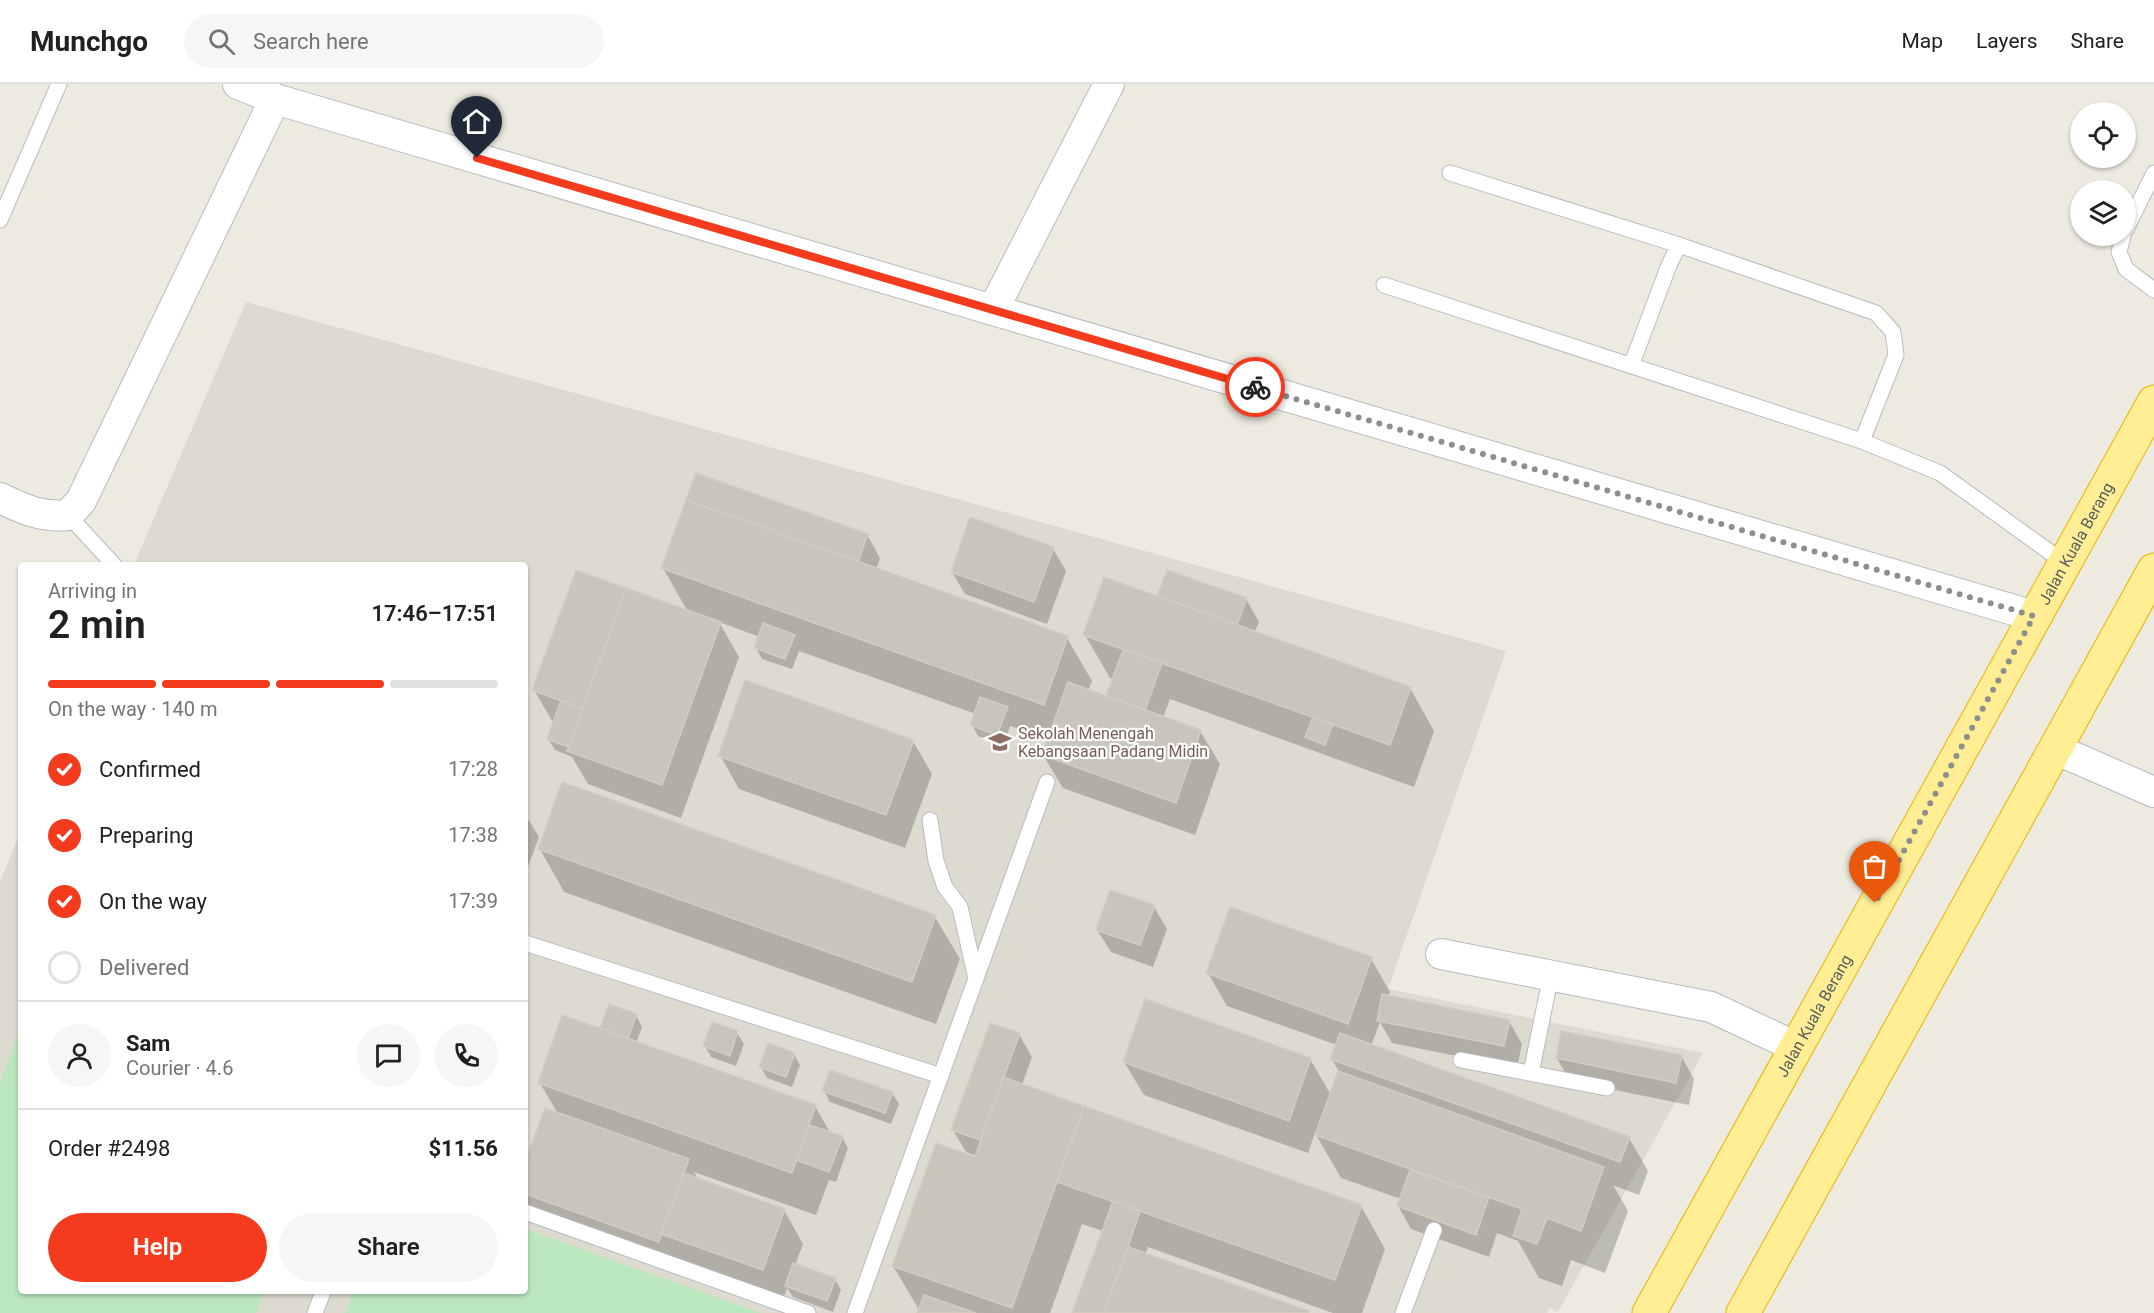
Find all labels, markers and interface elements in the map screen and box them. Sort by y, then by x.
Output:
search box [184,14,604,68]
text: Munchgo [30,25,148,58]
icon: search [205,25,238,58]
text: Search here [253,29,369,54]
text: Map [1901,29,1943,53]
text: Layers [1976,29,2037,53]
text: Share [2070,29,2124,53]
pin [451,96,502,158]
map controls [2070,102,2136,246]
button: locate [2070,102,2136,168]
icon: home [460,105,493,138]
button: layers [2070,180,2136,246]
courier [1225,357,1285,417]
icon: bike [1239,371,1272,404]
street label: Jalan Kuala Berang [2034,479,2117,608]
text: Arriving in [48,579,137,603]
text: 17:46–17:51 [371,601,498,626]
text: 2 min [48,602,146,648]
text: On the way · 140 m [48,697,217,721]
place label: Sekolah Menengah Kebangsaan Padang Midin [1018,724,1208,761]
school or university icon: Sekolah Menengah Kebangsaan Padang Midin [987,729,1013,755]
icon: check [48,753,81,786]
text: Confirmed [99,757,201,782]
text: 17:28 [448,757,498,781]
icon: check [48,819,81,852]
text: Preparing [99,823,193,848]
text: 17:38 [448,823,498,847]
pin [1849,841,1900,903]
icon: bag [1858,850,1891,883]
icon: check [48,885,81,918]
text: On the way [99,889,207,914]
text: 17:39 [448,889,498,913]
street label: Jalan Kuala Berang [1772,951,1855,1080]
text: Delivered [99,955,189,980]
button: person [48,1024,111,1087]
button: chat [357,1024,420,1087]
button: phone [435,1024,498,1087]
text: Sam [126,1031,170,1056]
text: Courier · 4.6 [126,1056,233,1080]
text: Order #2498 [48,1136,170,1161]
text: $11.56 [429,1136,498,1161]
button: Help [48,1213,267,1282]
button: Share [279,1213,498,1282]

